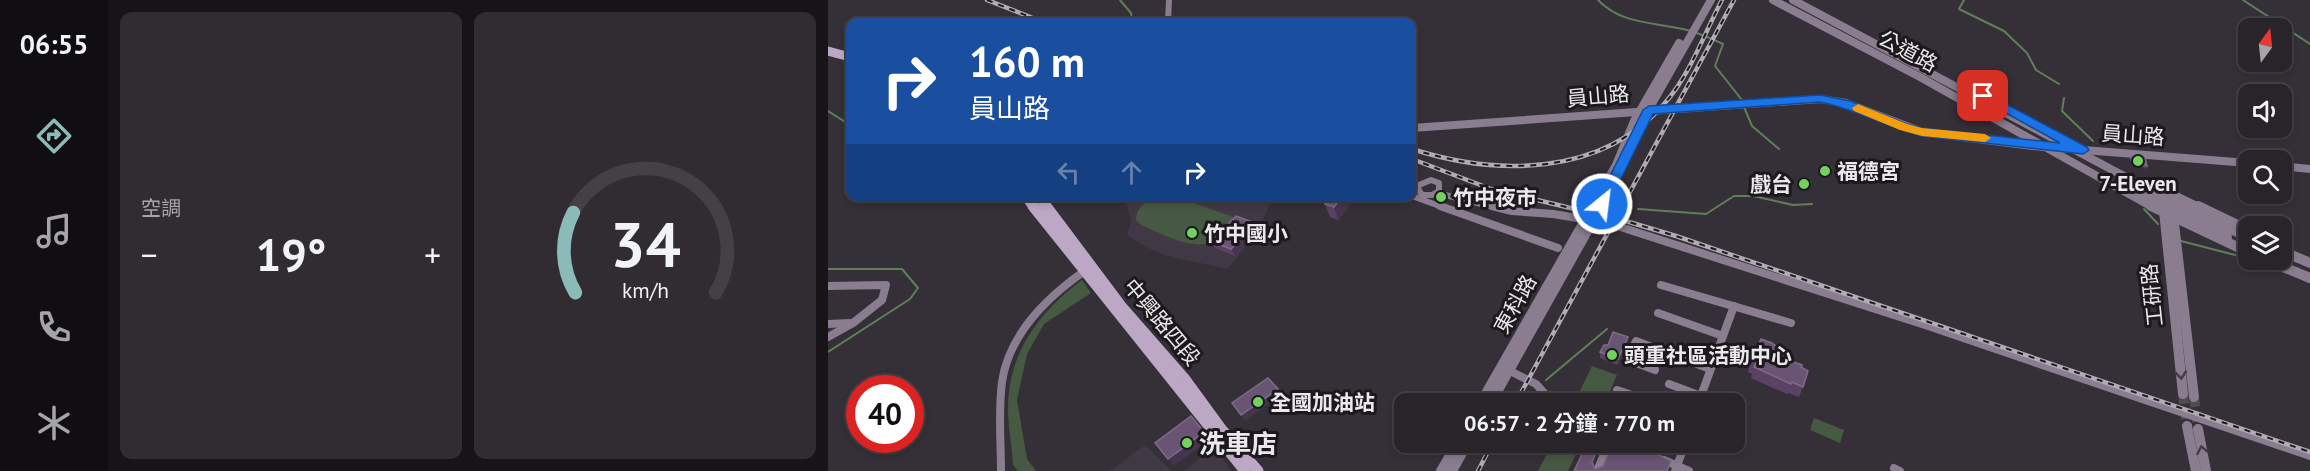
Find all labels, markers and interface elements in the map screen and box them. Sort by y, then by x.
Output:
north arrow [2238,18,2292,72]
map controls [2238,18,2292,270]
street label: 公道路 [1874,24,1942,78]
text: 06:55 [20,27,88,61]
text: 160 m [969,34,1085,89]
icon: right [870,42,948,120]
pin [1957,70,2008,121]
icon: arrive [1966,79,1999,112]
street label: 員山路 [1565,80,1631,112]
button: sound [2238,84,2292,138]
text: 員山路 [969,91,1050,125]
icon: directions [33,115,75,157]
street label: 員山路 [2101,119,2165,151]
button: search [2238,150,2292,204]
marker: 7-Eleven [2131,154,2145,168]
icon: left [1052,156,1085,189]
icon: ahead [1115,156,1148,189]
icon: right [1178,156,1211,189]
place label: 福德宮 [1837,158,1900,185]
marker: 福德宮 [1818,164,1832,178]
place label: 7-Eleven [2099,170,2177,197]
place label: 戲台 [1750,171,1792,198]
position arrow [1570,172,1634,236]
marker: 戲台 [1797,177,1811,191]
place label: 竹中夜市 [1453,184,1537,211]
marker: 竹中夜市 [1434,190,1448,204]
text: 空調 [141,195,181,221]
text: 34 [610,203,680,284]
icon: music [33,210,75,252]
button: layers [2238,216,2292,270]
place label: 竹中國小 [1204,220,1288,247]
text: 19° [256,225,326,283]
marker: 竹中國小 [1185,226,1199,240]
text: − [141,233,158,276]
text: + [424,233,441,276]
street label: 工研路 [2135,262,2169,328]
street label: 東科路 [1488,270,1542,338]
street label: 中興路四段 [1118,273,1206,371]
text: km/h [621,276,668,304]
icon: phone [33,306,75,348]
place label: 頭重社區活動中心 [1624,342,1792,369]
marker: 頭重社區活動中心 [1605,348,1619,362]
one-way arrow [2174,370,2187,379]
speed limit sign: 40 [846,375,924,453]
place label: 全國加油站 [1270,389,1375,416]
marker: 全國加油站 [1251,395,1265,409]
icon: climate [33,402,75,444]
text: 06:57 · 2 分鐘 · 770 m [1464,409,1675,437]
place label: 洗車店 [1199,427,1277,460]
marker: 洗車店 [1180,436,1194,450]
one-way arrow [2196,445,2209,455]

